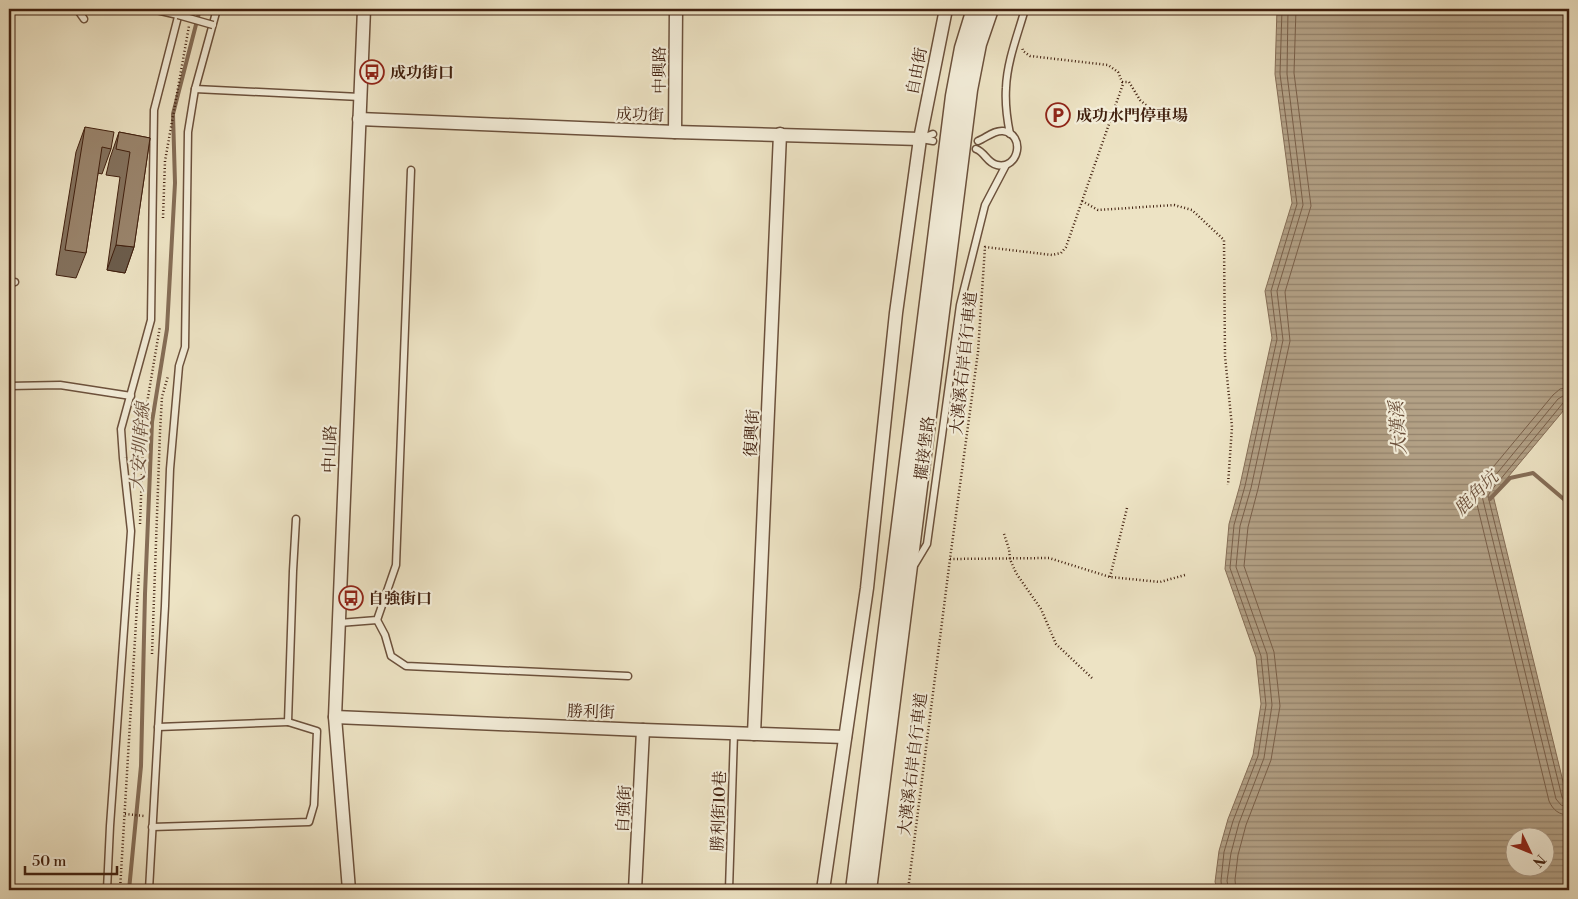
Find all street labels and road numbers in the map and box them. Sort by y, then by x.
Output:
street label: 中興路 [650,46,670,94]
street label: 自由街 [903,46,931,97]
street label: 成功街 [616,104,664,126]
street label: 大漢溪右岸自行車道 [947,290,981,436]
street label: 復興街 [741,409,763,458]
street label: 擺接堡路 [911,415,939,481]
street label: 中山路 [319,425,341,473]
street label: 大漢溪右岸自行車道 [894,691,932,837]
street label: 勝利街 [567,701,615,723]
street label: 勝利街10巷 [708,770,730,852]
street label: 自強街 [613,785,635,834]

